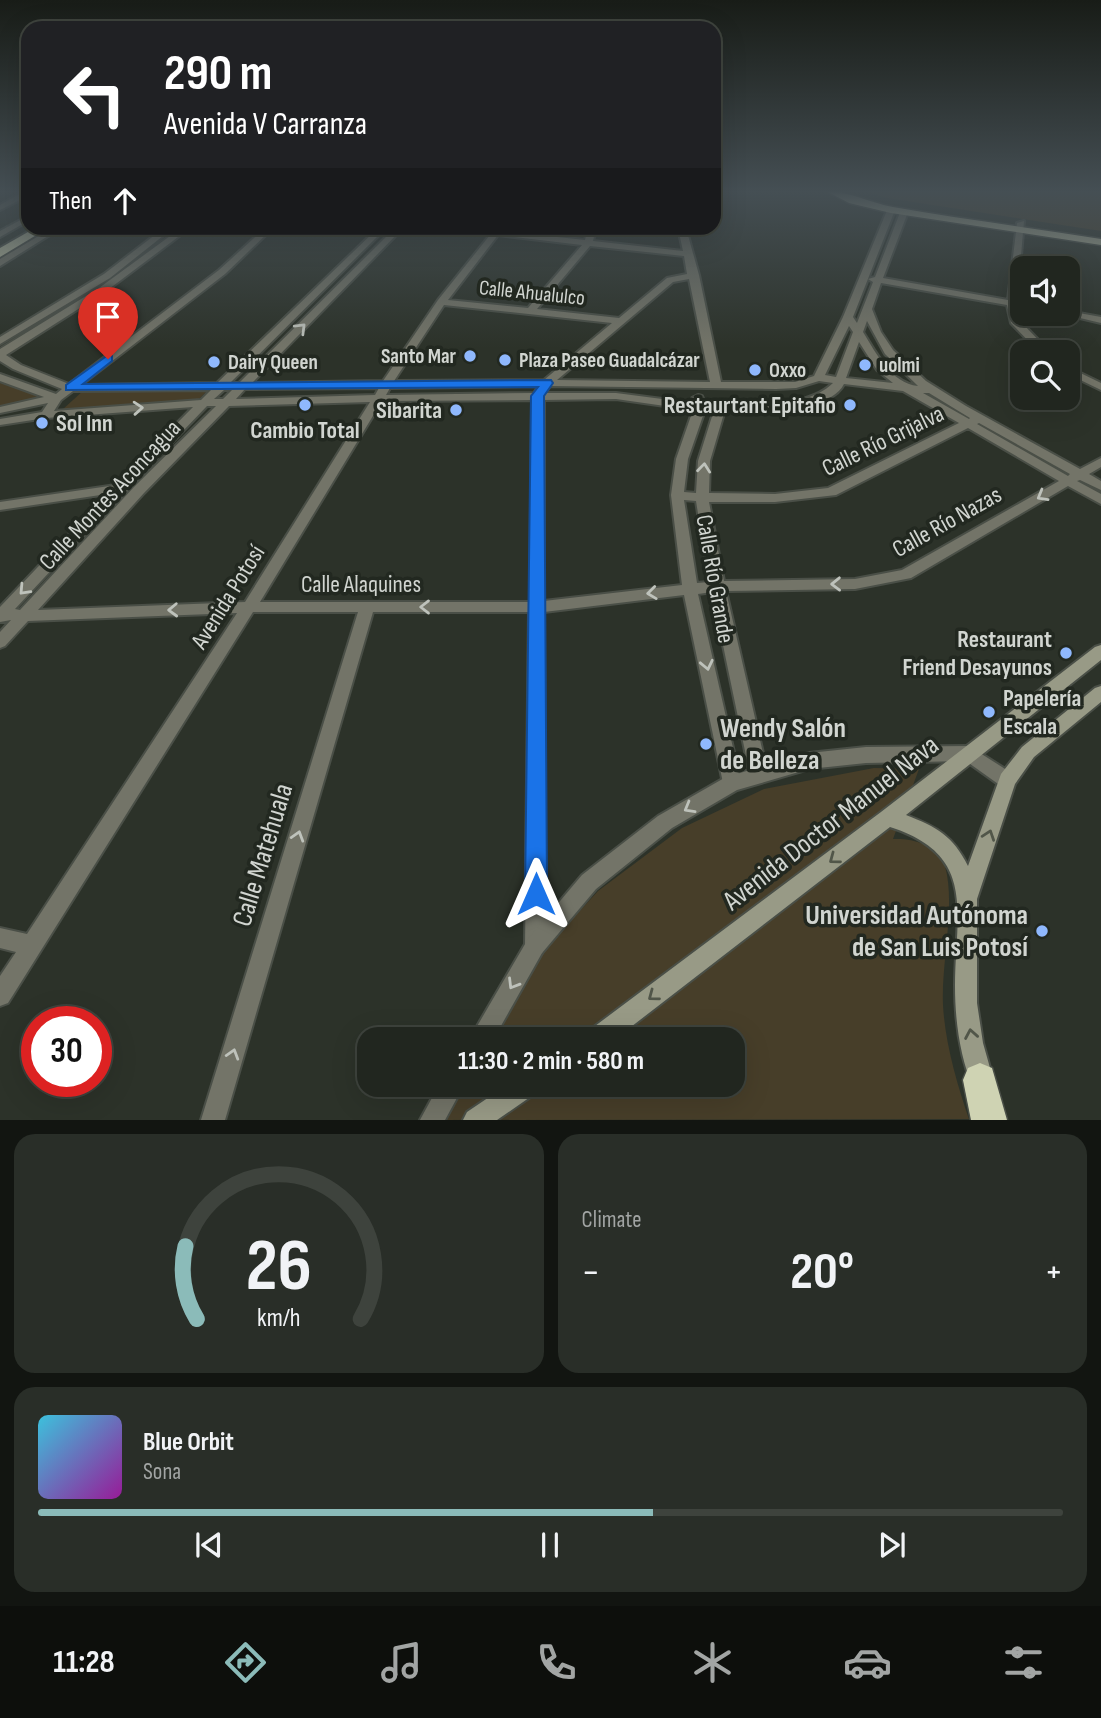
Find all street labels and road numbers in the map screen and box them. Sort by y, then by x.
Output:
street label: Calle Ahualulco [478,275,586,311]
street label: Calle Río Grijalva [817,399,949,483]
street label: Calle Montes Aconcagua [33,414,187,576]
street label: Calle Río Nazas [887,480,1007,564]
street label: Calle Río Grande [689,513,741,645]
street label: Avenida Potosí [184,539,272,655]
street label: Calle Alaquines [301,570,421,599]
street label: Avenida Doctor Manuel Nava [716,729,945,918]
street label: Calle Matehuala [226,780,300,930]

